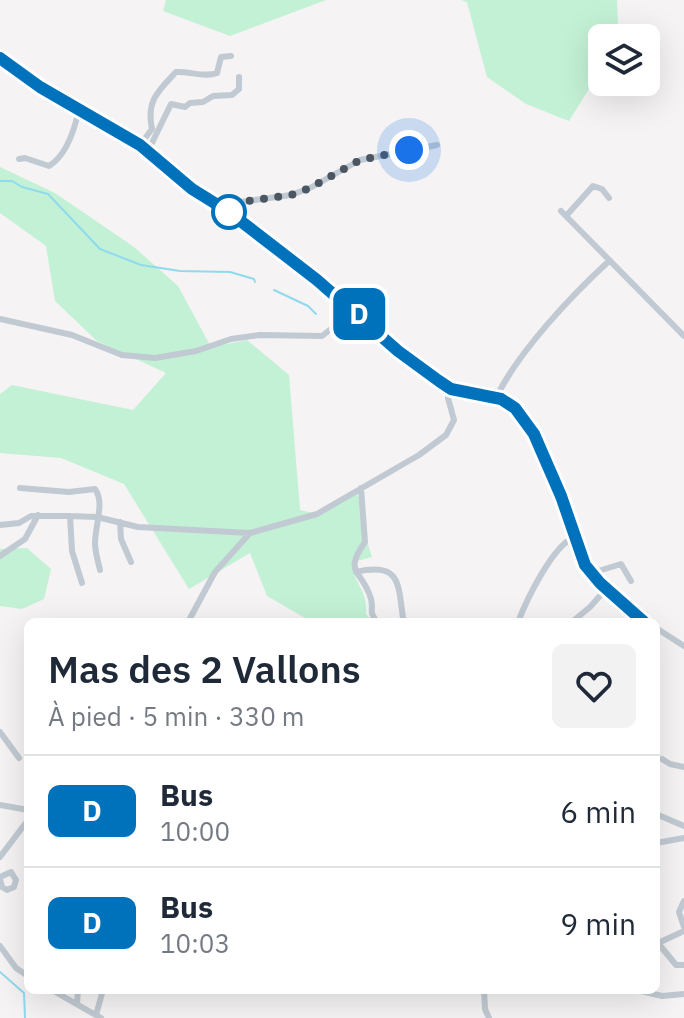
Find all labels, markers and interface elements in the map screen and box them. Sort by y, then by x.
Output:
map controls [588,24,660,96]
button: layers [588,24,660,96]
your location [389,130,429,170]
unlabelled marker [212,195,246,229]
line badge: D [333,288,385,340]
text: D [349,295,369,332]
text: Mas des 2 Vallons [48,644,361,693]
button: heart [552,644,636,728]
text: À pied · 5 min · 330 m [48,699,305,733]
text: Bus [160,775,213,814]
text: D [82,792,102,829]
text: 6 min [560,792,636,831]
text: 10:00 [160,814,230,848]
text: Bus [160,887,213,926]
text: D [82,904,102,941]
text: 9 min [560,904,636,943]
text: 10:03 [160,926,230,960]

